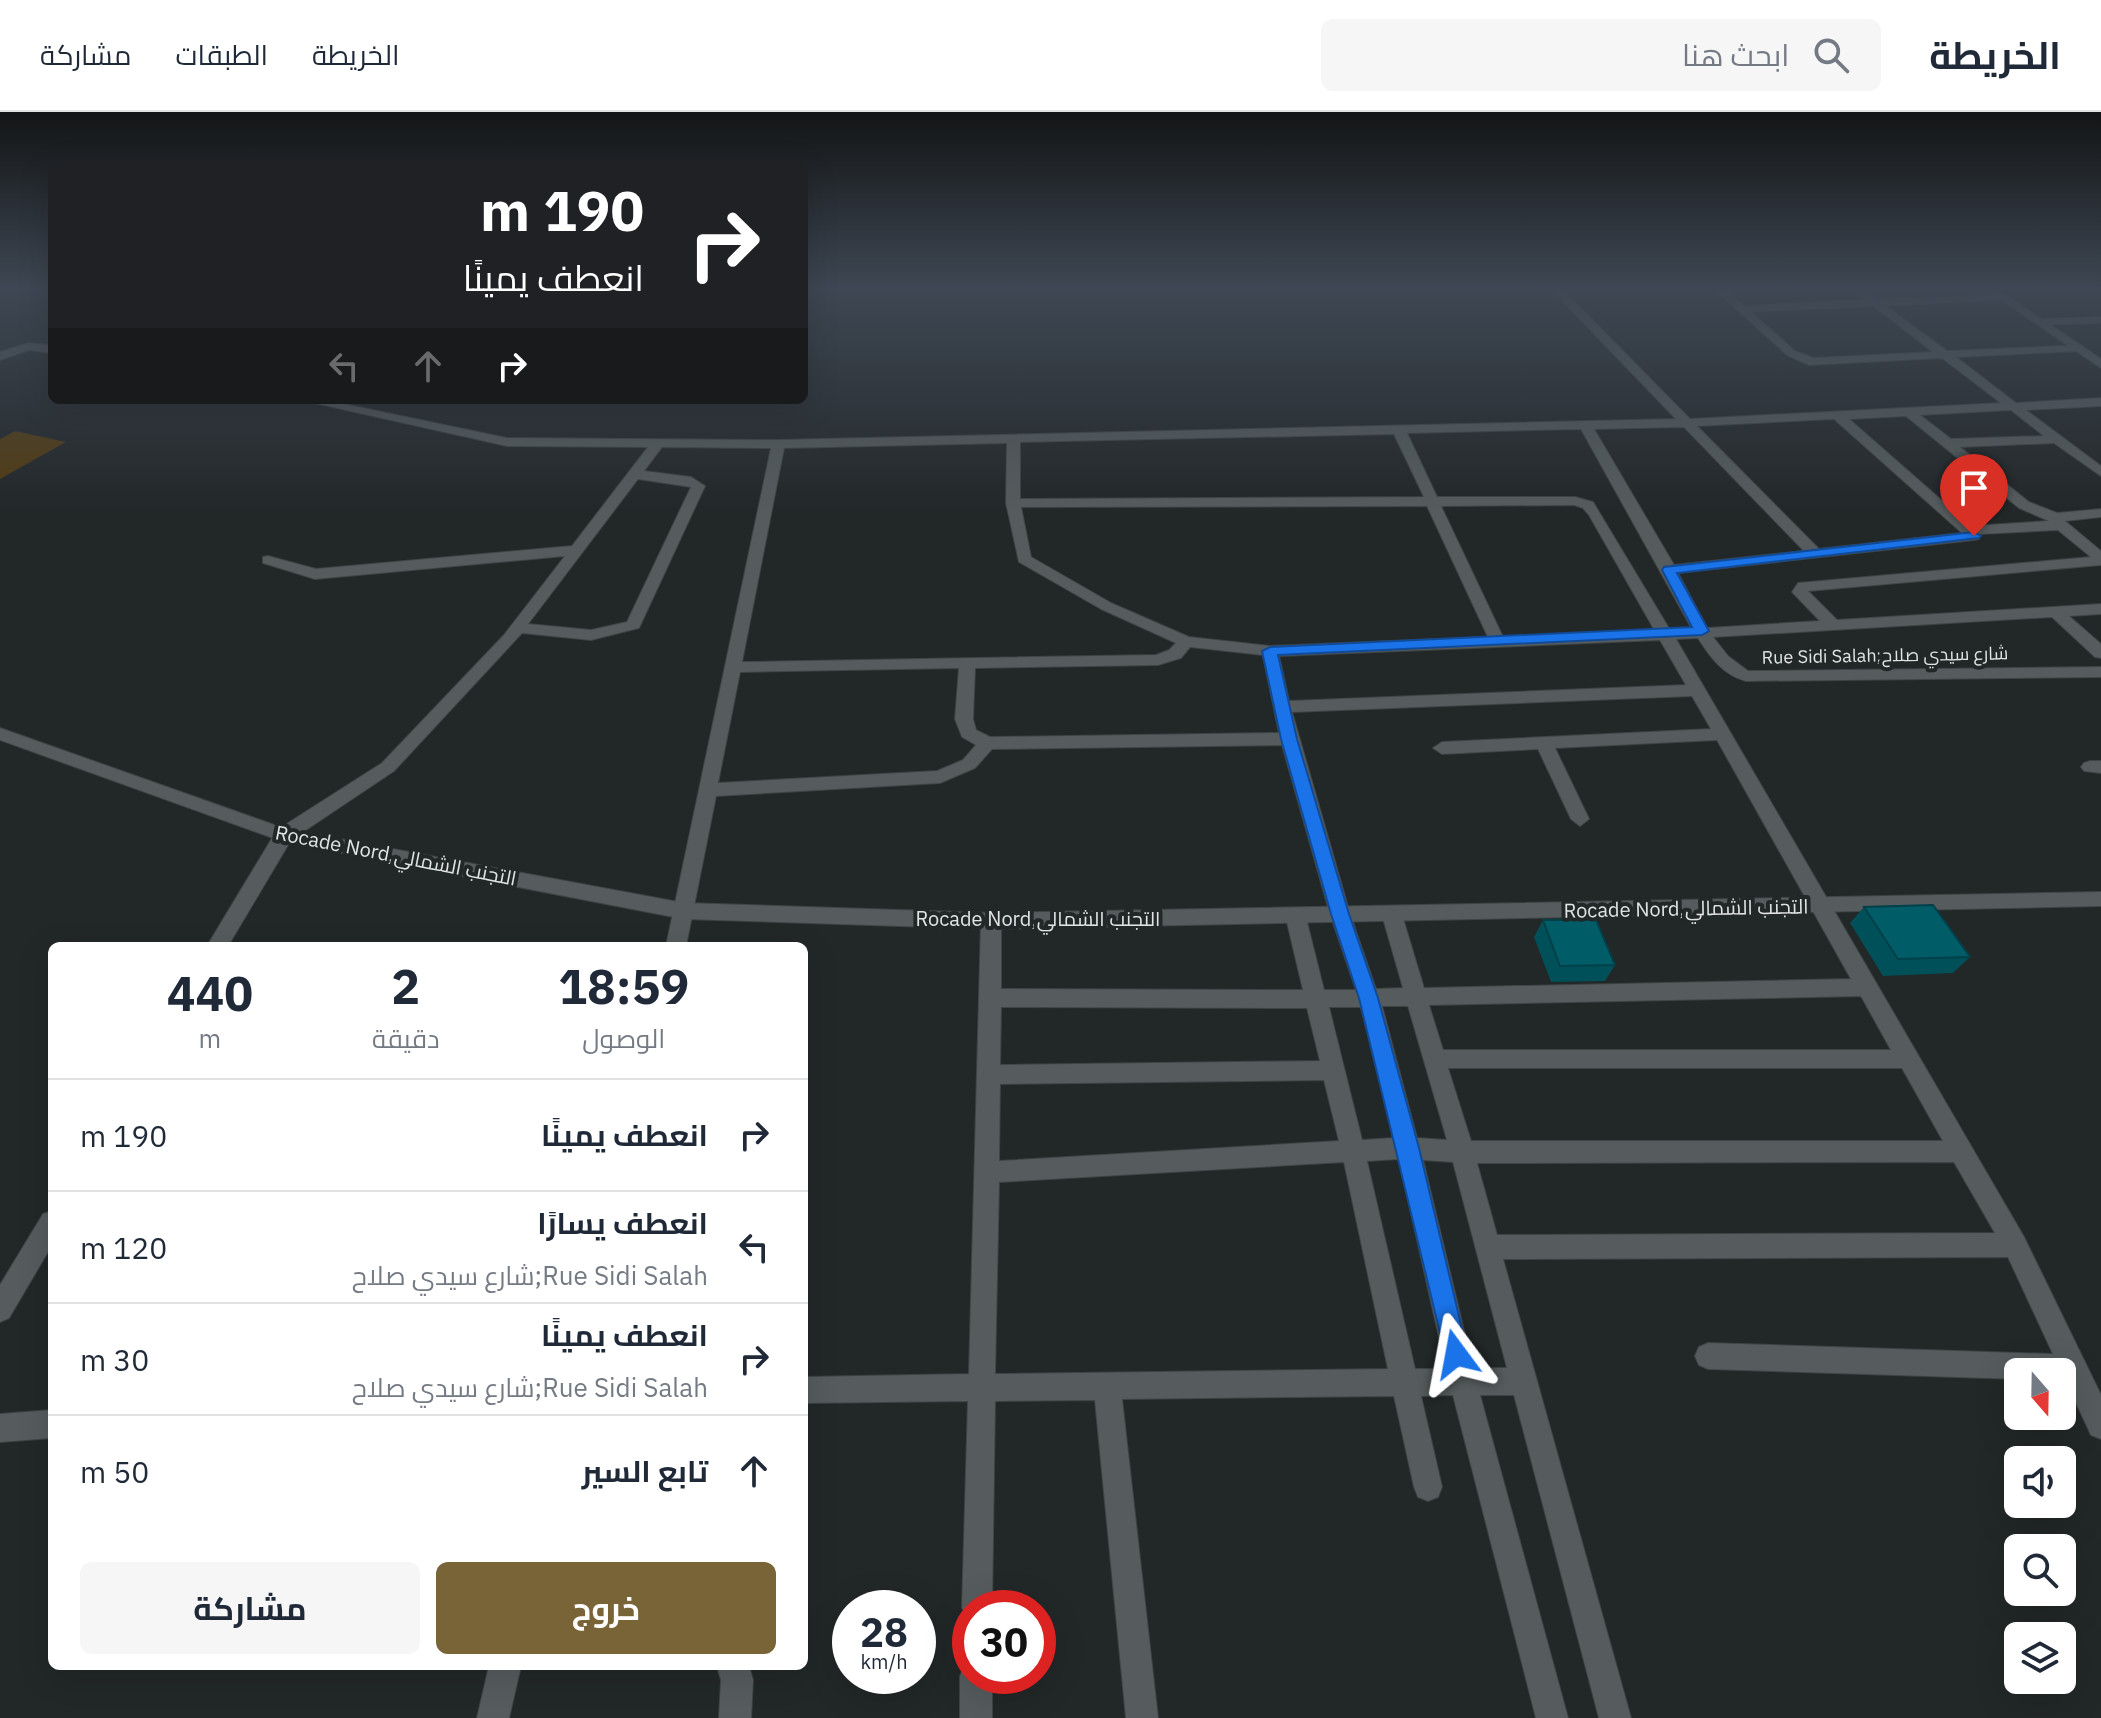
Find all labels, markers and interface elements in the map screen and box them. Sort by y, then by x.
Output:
search box [1321,19,1881,91]
text: الخريطة [1929,30,2061,79]
icon: search [1809,33,1853,77]
text: ابحث هنا [1682,35,1789,74]
text: مشاركة [40,36,131,73]
text: الطبقات [175,36,268,73]
text: الخريطة [312,36,399,73]
text: 190 m [480,174,644,246]
icon: right [672,192,776,296]
text: انعطف يمينًا [463,254,644,301]
icon: left [322,344,366,388]
icon: ahead [406,344,450,388]
icon: right [490,344,534,388]
pin [1940,454,2008,536]
icon: arrive [1952,466,1996,510]
street label: Rue Sidi Salah;شارع سيدي صلاح [1761,641,2009,672]
street label: Rocade Nord,التجنب الشمالي [273,818,519,895]
street label: Rocade Nord,التجنب الشمالي [1563,892,1809,927]
street label: Rocade Nord,التجنب الشمالي [916,905,1160,935]
text: 2 [391,955,420,1017]
text: 18:59 [558,955,689,1017]
text: 440 [167,962,253,1024]
text: m [199,1021,221,1055]
text: دقيقة [372,1021,440,1055]
text: الوصول [582,1021,665,1055]
icon: right [732,1113,776,1157]
text: انعطف يمينًا [541,1115,708,1154]
text: 190 m [80,1116,167,1155]
text: انعطف يسارًا [537,1203,708,1242]
icon: left [732,1225,776,1269]
text: 120 m [80,1228,167,1267]
text: Rue Sidi Salah;شارع سيدي صلاح [352,1258,708,1292]
position arrow [1414,1312,1498,1396]
text: انعطف يمينًا [541,1315,708,1354]
icon: right [732,1337,776,1381]
text: 30 m [80,1340,149,1379]
north arrow [2004,1358,2076,1430]
map controls [2004,1358,2076,1694]
text: Rue Sidi Salah;شارع سيدي صلاح [352,1370,708,1404]
button: sound [2004,1446,2076,1518]
icon: ahead [732,1449,776,1493]
text: تابع السير [582,1451,708,1490]
text: 50 m [80,1452,149,1491]
button: search [2004,1534,2076,1606]
button: مشاركة [80,1562,420,1654]
button: خروج [436,1562,776,1654]
speed limit sign: 30 [952,1590,1056,1694]
text: 28 [860,1606,908,1658]
button: layers [2004,1622,2076,1694]
text: km/h [860,1648,908,1675]

